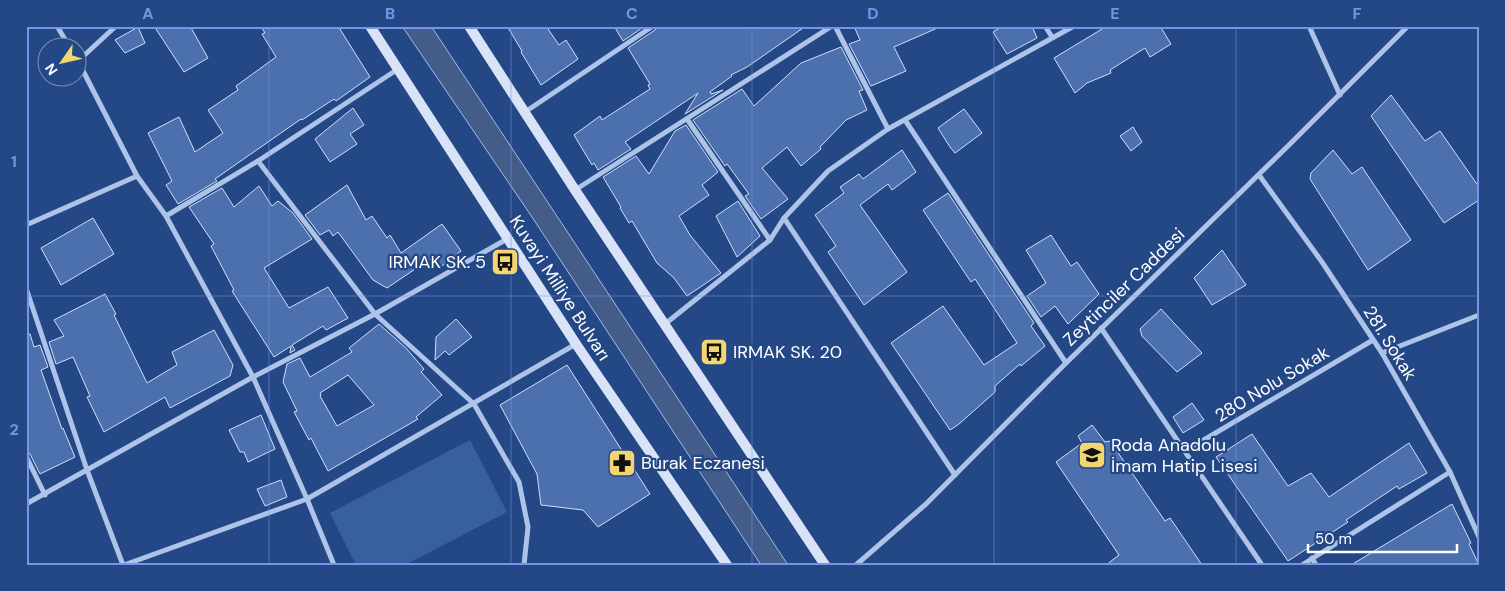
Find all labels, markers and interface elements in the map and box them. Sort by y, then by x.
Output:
text: A [142,3,154,24]
text: B [385,3,395,24]
text: C [626,3,638,24]
text: D [867,3,879,24]
text: E [1110,3,1120,24]
text: F [1353,3,1362,24]
north arrow [38,38,88,88]
text: N [41,60,62,79]
text: 1 [11,151,17,172]
street label: Kuvayi Milliye Bulvarı [504,211,616,365]
street label: Zeytinciler Caddesi [1058,223,1190,351]
bus stop icon: IRMAK SK. 5 [490,247,520,277]
place label: IRMAK SK. 5 [388,250,486,274]
street label: 281. Sokak [1358,301,1422,385]
bus stop icon: IRMAK SK. 20 [699,337,729,367]
place label: IRMAK SK. 20 [733,340,842,364]
street label: 280 Nolu Sokak [1210,340,1334,428]
text: 2 [9,419,19,440]
place label: Roda Anadolu İmam Hatip Lisesi [1111,433,1258,478]
school or university icon: Roda Anadolu İmam Hatip Lisesi [1077,440,1107,470]
pharmacy icon: Burak Eczanesi [607,448,637,478]
place label: Burak Eczanesi [641,451,765,475]
scale bar [1308,521,1456,553]
text: 50 m [1315,529,1352,549]

